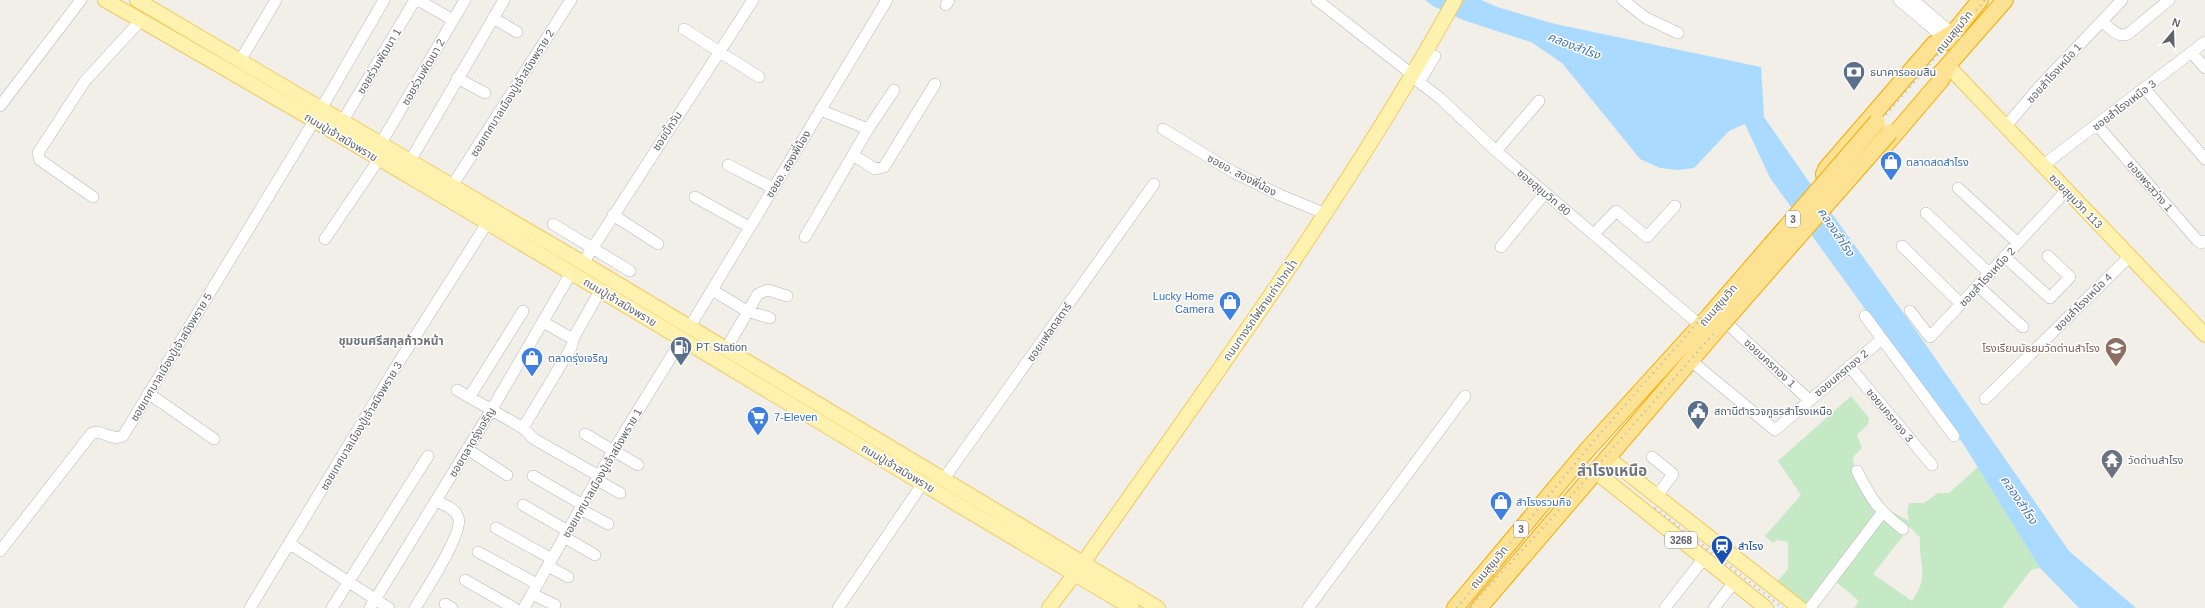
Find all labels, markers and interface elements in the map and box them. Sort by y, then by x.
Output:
street label: ถนนสุขุมวิท [1933,8,1976,56]
north arrow [2153,12,2193,52]
text: N [2171,16,2182,30]
street label: ซอยร่วมพัฒนา 1 [355,26,403,96]
street label: ซอยเทศบาลเมืองปู่เจ้าสมิงพราย 2 [468,27,557,159]
water label: คลองสำโรง [1546,30,1603,63]
street label: ซอยร่วมพัฒนา 2 [399,37,447,107]
street label: ซอยสำโรงเหนือ 1 [2024,41,2084,105]
bank icon: ธนาคารออมสิน [1841,59,1867,92]
place label: ธนาคารออมสิน [1870,66,1936,78]
street label: ซอยสำโรงเหนือ 3 [2090,77,2158,133]
street label: ซอยบิ๊กวัน [649,108,684,153]
street label: ถนนปู่เจ้าสมิงพราย [302,110,380,164]
street label: ซอยอ. สองพี่น้อง [761,127,813,200]
shop icon: ตลาดสดสำโรง [1878,149,1904,182]
street label: ซอยอ. สองพี่น้อง [1205,150,1280,198]
place label: ตลาดสดสำโรง [1906,156,1969,168]
street label: ซอยพรสว่าง 1 [2125,158,2175,214]
street label: ซอยสุขุมวิท 80 [1514,166,1573,218]
street label: ซอยสุขุมวิท 113 [2046,171,2105,231]
water label: คลองสำโรง [1815,205,1858,259]
road number: 3 [1786,211,1800,227]
street label: ซอยสำโรงเหนือ 2 [1957,245,2017,309]
street label: ถนนทางรถไฟสายเก่าปากน้ำ [1219,256,1299,363]
street label: ซอยสำโรงเหนือ 4 [2052,271,2114,333]
street label: ถนนปู่เจ้าสมิงพราย [581,275,659,329]
street label: ถนนสุขุมวิท [1697,282,1740,329]
shop icon: Lucky Home Camera [1217,289,1243,322]
place label: Lucky Home Camera [1153,290,1215,315]
street label: ซอยเทศบาลเมืองปู่เจ้าสมิงพราย 5 [128,291,215,424]
street label: ซอยแฟลตสตาร์ [1024,300,1074,364]
district label: ชุมชนศรีสกุลก้าวหน้า [338,334,444,348]
fuel station icon: PT Station [668,334,694,367]
school or university icon: โรงเรียนมัธยมวัดด่านสำโรง [2103,335,2129,368]
street label: ซอยนครทอง 1 [1742,336,1798,390]
place label: PT Station [696,341,747,353]
place label: โรงเรียนมัธยมวัดด่านสำโรง [1982,342,2100,354]
shop icon: ตลาดรุ่งเจริญ [519,345,545,378]
street label: ซอยนครทอง 2 [1812,347,1870,399]
place label: ตลาดรุ่งเจริญ [548,352,608,365]
street label: ซอยเทศบาลเมืองปู่เจ้าสมิงพราย 3 [318,360,405,493]
street label: ซอยนครทอง 3 [1864,386,1916,444]
public building icon: สถานีตำรวจภูธรสำโรงเหนือ [1685,398,1711,431]
supermarket icon: 7-Eleven [745,404,771,437]
street label: ซอยตลาดรุ่งเจริญ [447,405,498,479]
place label: สถานีตำรวจภูธรสำโรงเหนือ [1714,405,1832,418]
street label: ซอยเทศบาลเมืองปู่เจ้าสมิงพราย 1 [560,406,645,540]
place label: 7-Eleven [774,411,817,423]
street label: ถนนปู่เจ้าสมิงพราย [859,441,937,495]
temple icon: วัดด่านสำโรง [2099,447,2125,480]
place label: วัดด่านสำโรง [2128,454,2184,466]
district label: สำโรงเหนือ [1577,462,1647,479]
water label: คลองสำโรง [1998,473,2041,527]
shop icon: สำโรงรวมกิจ [1488,489,1514,522]
place label: สำโรงรวมกิจ [1516,496,1571,508]
road number: 3 [1514,521,1528,537]
road number: 3268 [1665,532,1697,548]
station icon: สำโรง [1709,533,1735,566]
place label: สำโรง [1738,540,1763,552]
street label: ถนนสุขุมวิท [1468,543,1511,591]

